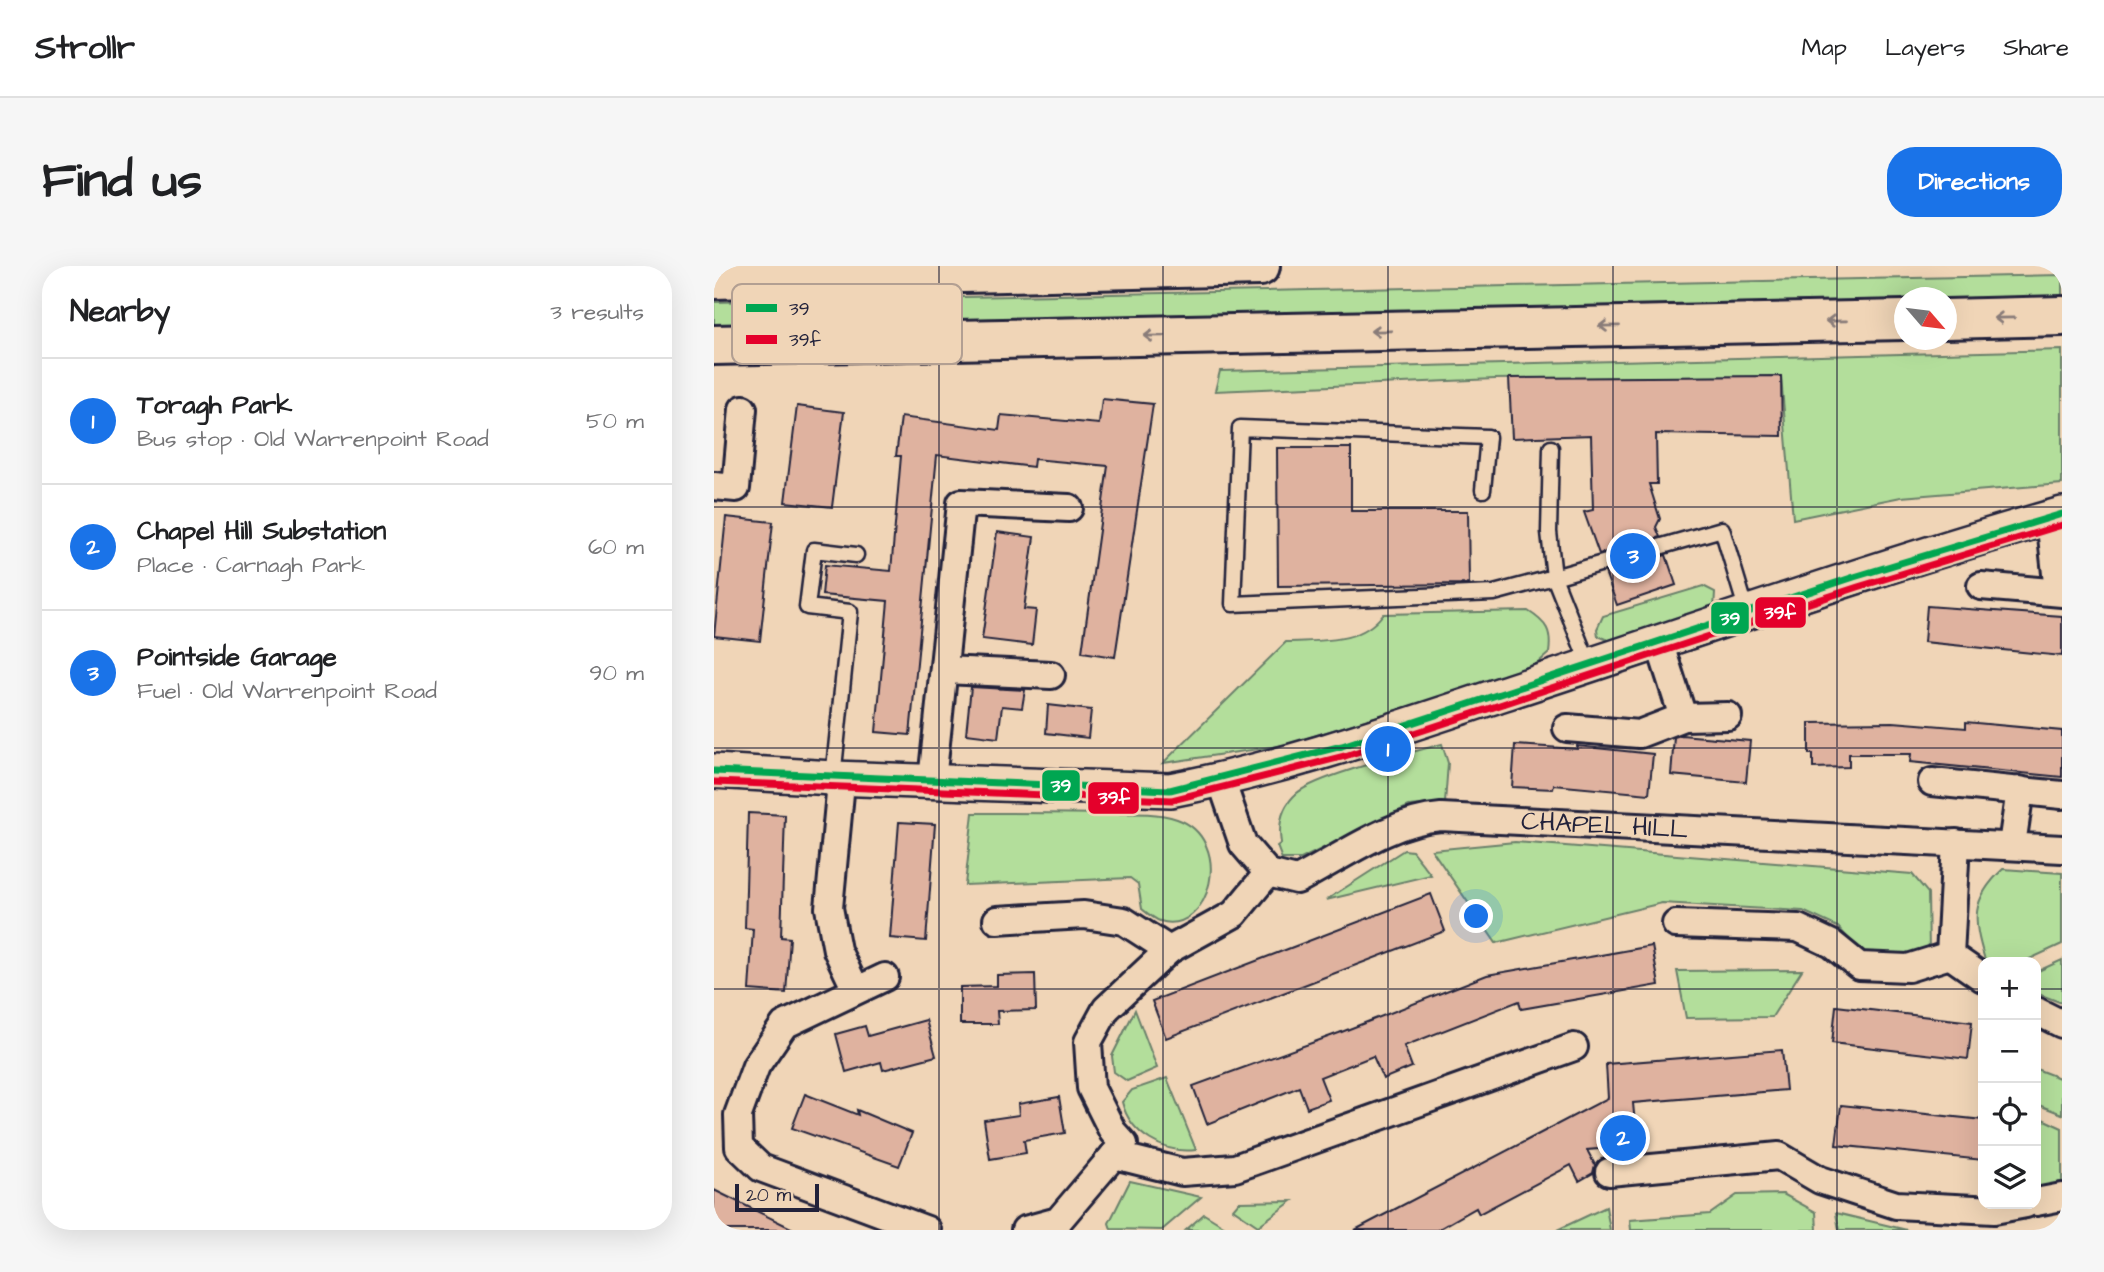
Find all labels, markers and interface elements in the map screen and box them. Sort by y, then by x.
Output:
text: Strollr [35,25,135,71]
text: Map [1802,31,1847,65]
text: Layers [1885,31,1965,65]
text: Share [2003,31,2069,65]
button: Directions [1887,147,2062,217]
text: Find us [42,148,202,216]
legend [732,284,962,364]
north arrow [1894,287,1957,350]
text: Nearby [70,291,170,333]
text: 3 results [550,296,644,328]
text: 39 [789,296,809,323]
one-way arrow [1993,311,2016,324]
one-way arrow [1825,314,1848,328]
one-way arrow [1598,319,1621,333]
one-way arrow [1370,324,1393,338]
text: 39f [789,327,821,354]
one-way arrow [1143,329,1166,342]
text: Toragh Park [137,387,292,423]
text: 1 [92,405,94,437]
text: 50 m [586,405,644,437]
text: Bus stop · Old Warrenpoint Road [137,423,489,455]
text: Chapel Hill Substation [137,513,386,549]
pin: 3 [1610,530,1656,582]
text: 2 [86,531,100,563]
text: 60 m [588,531,644,563]
text: Place · Carnagh Park [137,549,365,581]
line badge: 39f [1754,596,1807,629]
text: 39f [1763,600,1797,627]
line badge: 39 [1710,601,1750,635]
text: 39 [1719,606,1740,633]
text: Pointside Garage [137,639,337,675]
text: 3 [87,657,99,689]
text: 90 m [589,657,644,689]
text: Fuel · Old Warrenpoint Road [137,675,437,707]
pin: 1 [1365,723,1411,775]
line badge: 39 [1041,769,1081,802]
text: 39 [1050,773,1071,800]
line badge: 39f [1087,781,1140,815]
text: 39f [1097,785,1131,812]
street label: CHAPEL HILL [1520,803,1689,848]
your location [1459,899,1493,933]
map controls [1978,957,2041,1209]
button: + [1978,957,2041,1020]
button: − [1978,1020,2041,1083]
button: locate [1978,1083,2041,1146]
pin: 2 [1600,1112,1646,1164]
button: layers [1978,1146,2041,1209]
scale bar [735,1181,819,1213]
text: 20 m [746,1182,791,1209]

